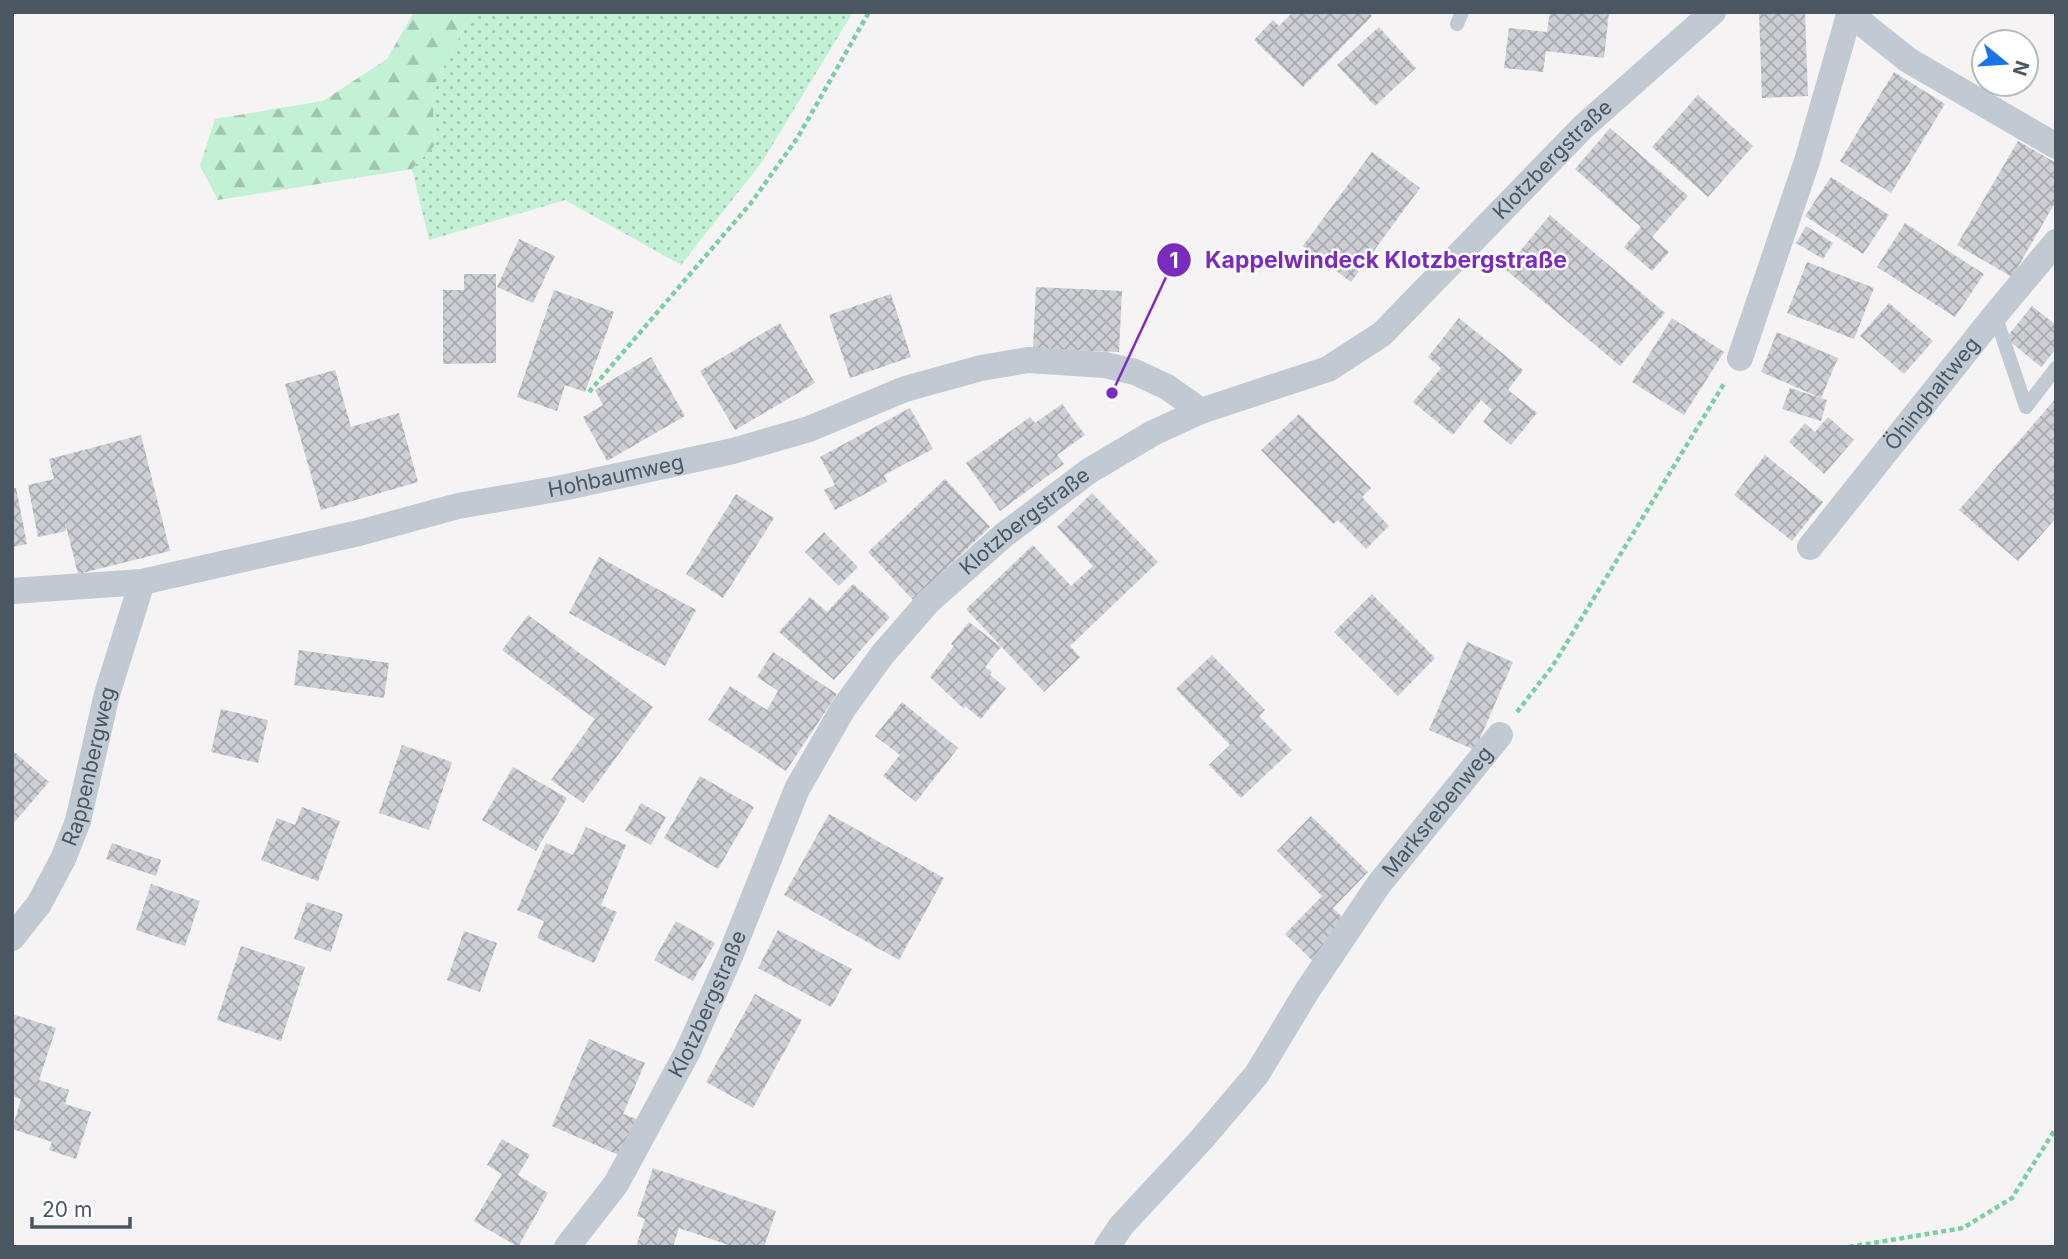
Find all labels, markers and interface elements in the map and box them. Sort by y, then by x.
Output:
north arrow [1970,28,2040,98]
text: N [2008,58,2034,79]
street label: Klotzbergstraße [1487,94,1617,224]
callout: Kappelwindeck Klotzbergstraße [1156,238,1581,282]
text: Kappelwindeck Klotzbergstraße [1205,246,1567,274]
text: 1 [1169,248,1179,273]
street label: Öhinghaltweg [1879,332,1984,455]
street label: Hohbaumweg [546,449,686,502]
street label: Klotzbergstraße [954,462,1094,580]
street label: Rappenbergweg [56,683,121,849]
street label: Marksrebenweg [1377,741,1498,882]
street label: Klotzbergstraße [663,927,751,1082]
scale bar [32,1186,130,1230]
text: 20 m [42,1197,92,1222]

